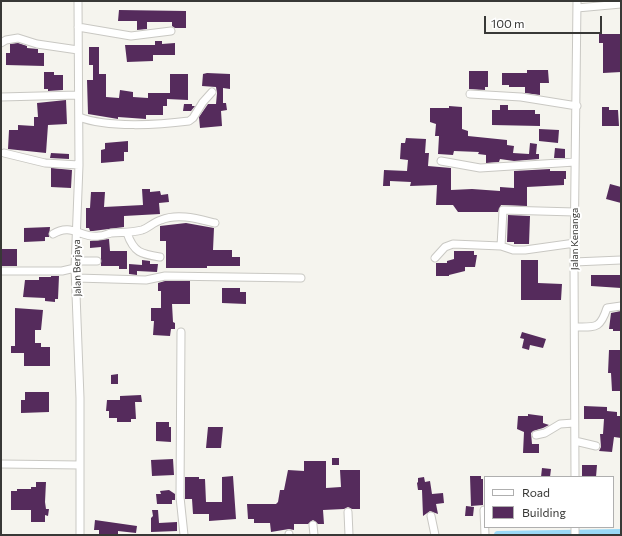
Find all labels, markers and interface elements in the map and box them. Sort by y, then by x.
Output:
scale bar [486,8,604,34]
text: 100 m [491,16,525,30]
street label: Jalan Kenanga [569,208,581,270]
street label: Jalan Berjaya [71,239,83,297]
legend [484,476,614,528]
text: Road [522,485,550,499]
text: Building [522,505,566,519]

